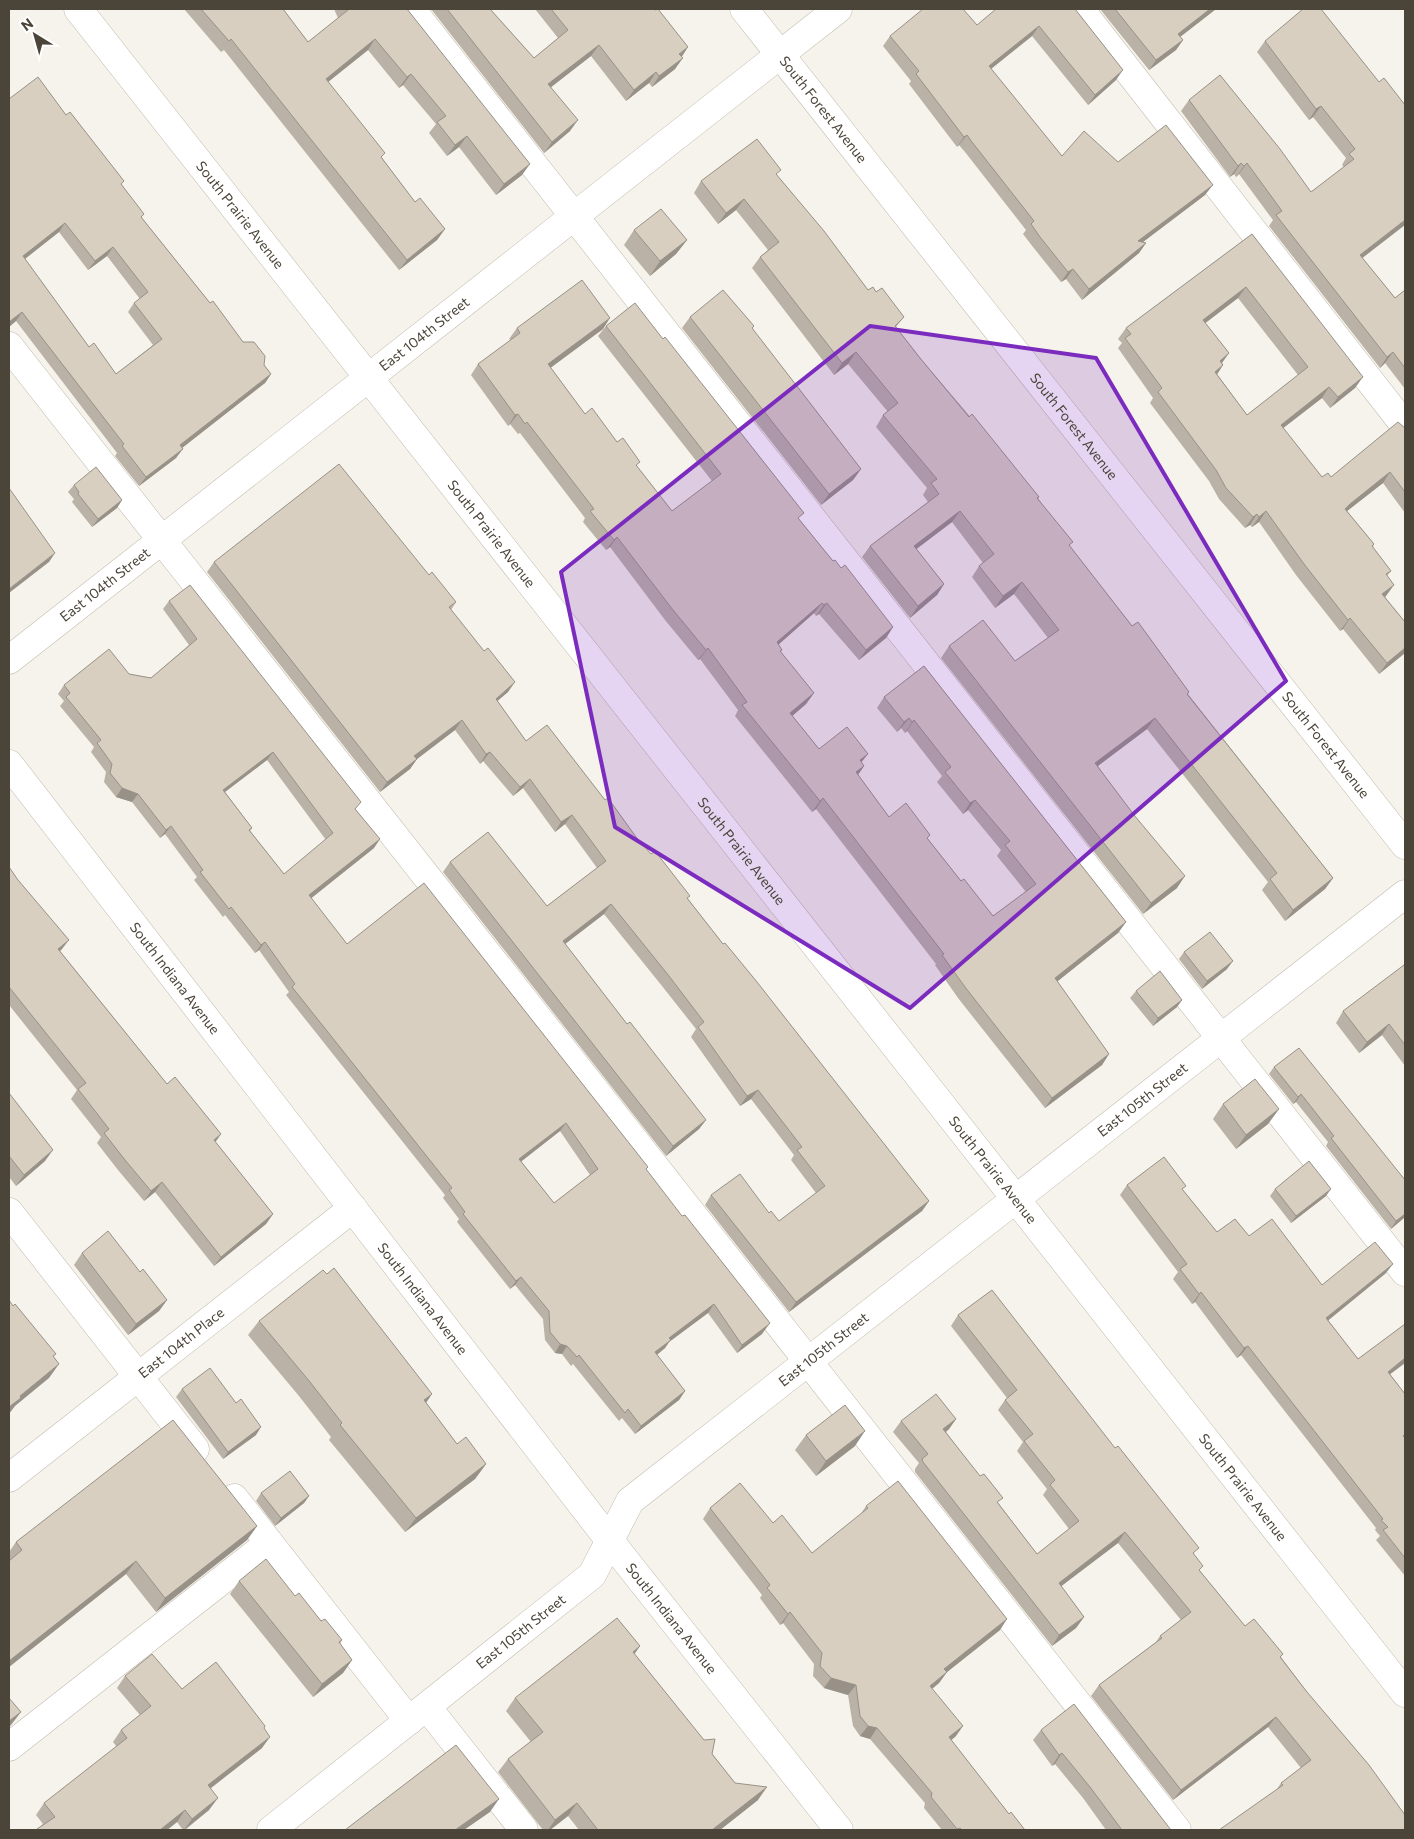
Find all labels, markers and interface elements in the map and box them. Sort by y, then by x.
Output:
north arrow [10,10,60,60]
text: N [18,14,36,34]
street label: South Forest Avenue [776,52,871,166]
street label: South Prairie Avenue [193,157,288,272]
street label: East 104th Street [375,293,473,374]
street label: South Forest Avenue [1027,369,1122,483]
street label: South Prairie Avenue [444,476,539,590]
street label: East 104th Street [56,543,153,625]
street label: South Forest Avenue [1279,688,1374,801]
street label: South Prairie Avenue [694,794,789,908]
street label: South Indiana Avenue [127,919,224,1037]
street label: East 105th Street [1094,1059,1191,1140]
street label: South Prairie Avenue [946,1112,1041,1227]
street label: South Indiana Avenue [374,1239,472,1358]
street label: East 104th Place [135,1303,227,1381]
street label: East 105th Street [775,1308,872,1390]
street label: South Prairie Avenue [1196,1430,1291,1544]
street label: South Indiana Avenue [623,1559,721,1677]
street label: East 105th Street [472,1590,569,1672]

